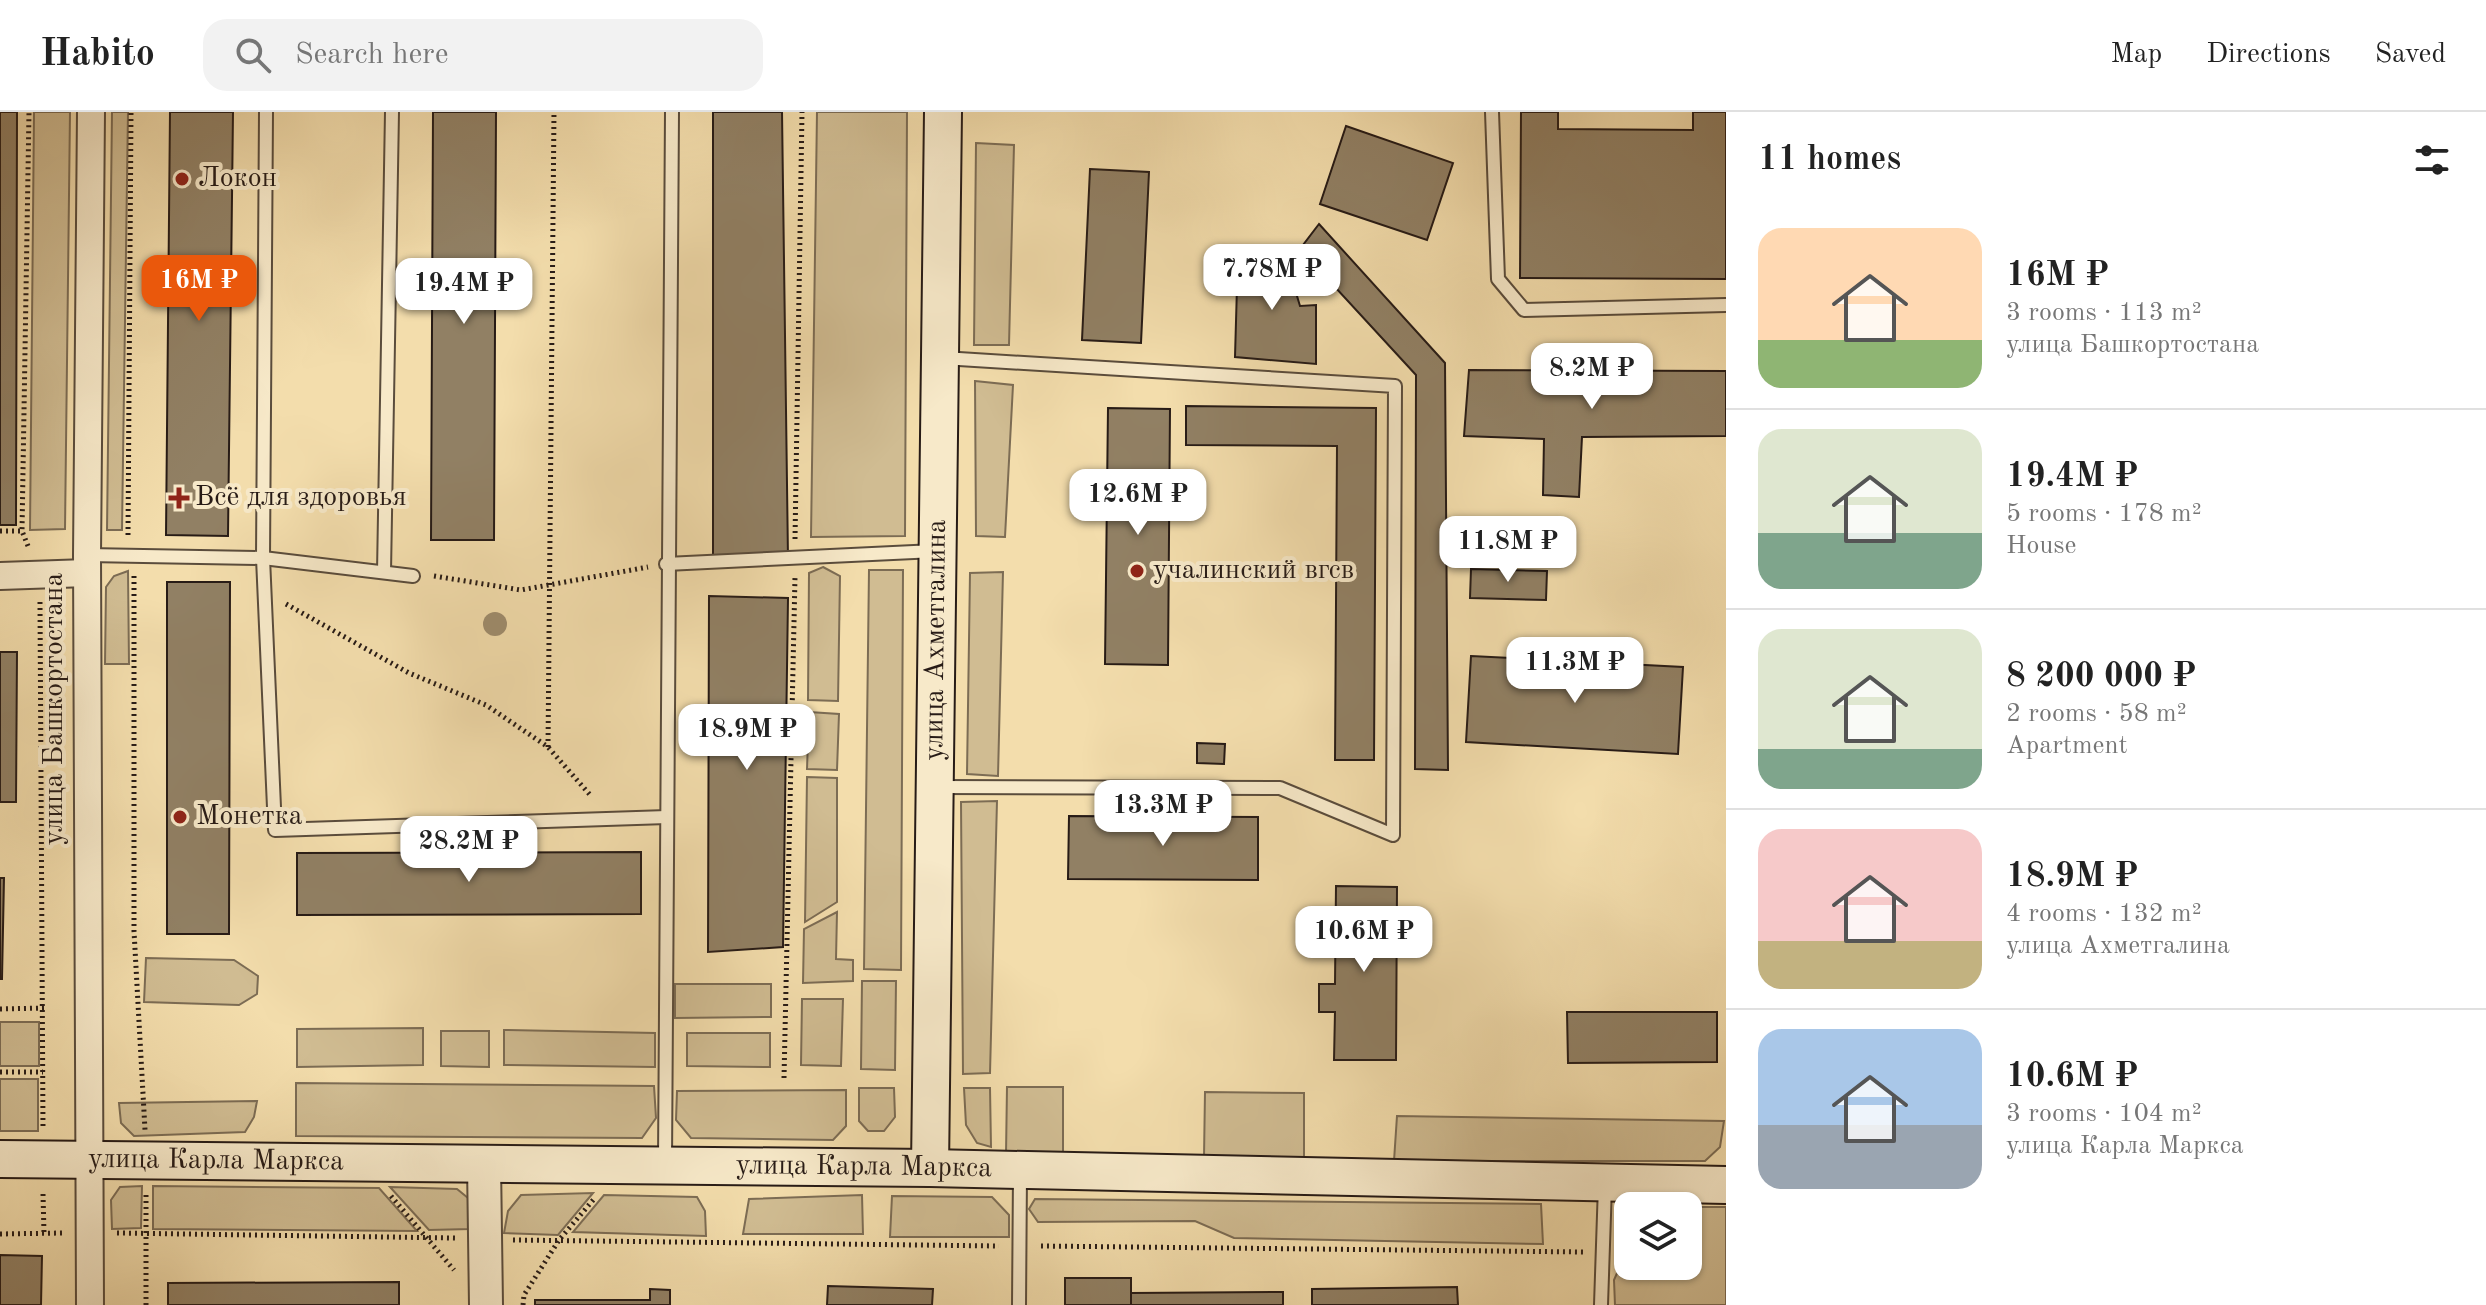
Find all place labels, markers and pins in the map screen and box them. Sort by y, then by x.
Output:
place label: Локон [198,165,277,193]
marker: Локон [173,170,191,188]
pin: 7.78M ₽ [1198,244,1346,312]
pin: 16M ₽ [143,255,255,323]
pin: 19.4M ₽ [390,258,538,326]
pin: 8.2M ₽ [1527,343,1657,411]
pin: 12.6M ₽ [1064,469,1212,537]
place label: Всё для здоровья [195,484,407,512]
marker: Всё для здоровья [170,489,188,507]
pin: 11.8M ₽ [1434,516,1582,584]
place label: учалинский вгсв [1153,557,1354,585]
marker: учалинский вгсв [1128,562,1146,580]
pin: 11.3M ₽ [1501,637,1649,705]
pin: 18.9M ₽ [673,704,821,772]
pin: 13.3M ₽ [1089,780,1237,848]
place label: Монетка [196,803,303,831]
marker: Монетка [171,808,189,826]
pin: 28.2M ₽ [395,816,543,884]
pin: 10.6M ₽ [1290,906,1438,974]

